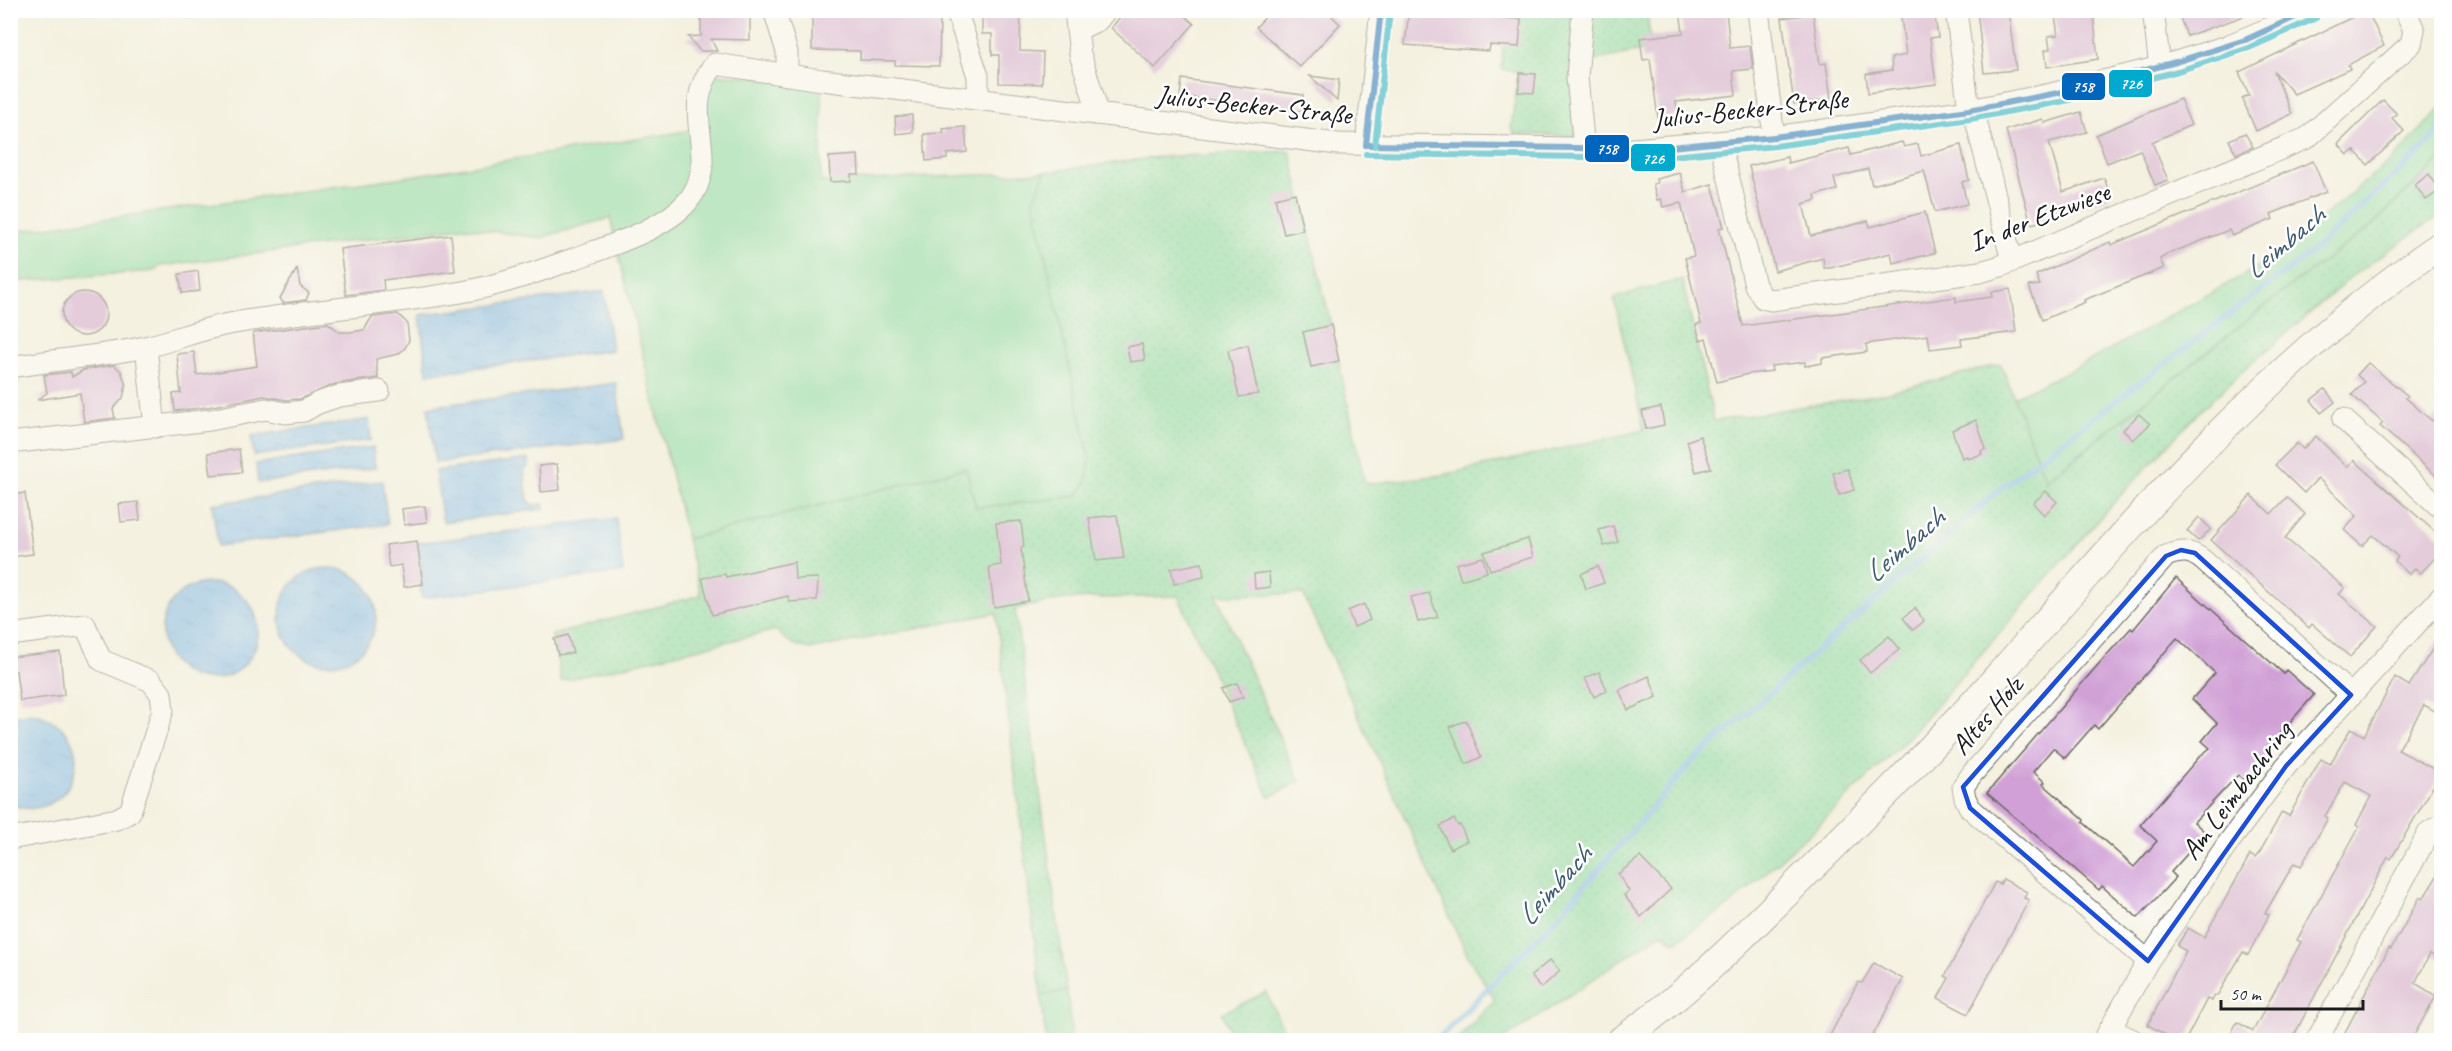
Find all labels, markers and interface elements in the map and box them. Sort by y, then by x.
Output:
line badge: 726 [2108,69,2153,98]
line badge: 758 [2061,72,2106,101]
text: 726 [2120,74,2143,94]
street label: Julius-Becker-Straße [1153,77,1355,132]
text: 758 [2072,77,2095,97]
street label: Julius-Becker-Straße [1649,81,1851,136]
line badge: 758 [1584,134,1630,163]
text: 758 [1596,139,1619,159]
line badge: 726 [1630,143,1676,172]
text: 726 [1642,149,1665,169]
street label: In der Etzwiese [1964,173,2116,259]
water label: Leimbach [2235,195,2334,287]
water label: Leimbach [1856,498,1954,591]
street label: Altes Holz [1943,667,2031,762]
street label: Am Leimbachring [2173,713,2301,866]
water label: Leimbach [1508,835,1601,933]
scale bar [2221,973,2364,1011]
text: 50 m [2230,983,2263,1005]

